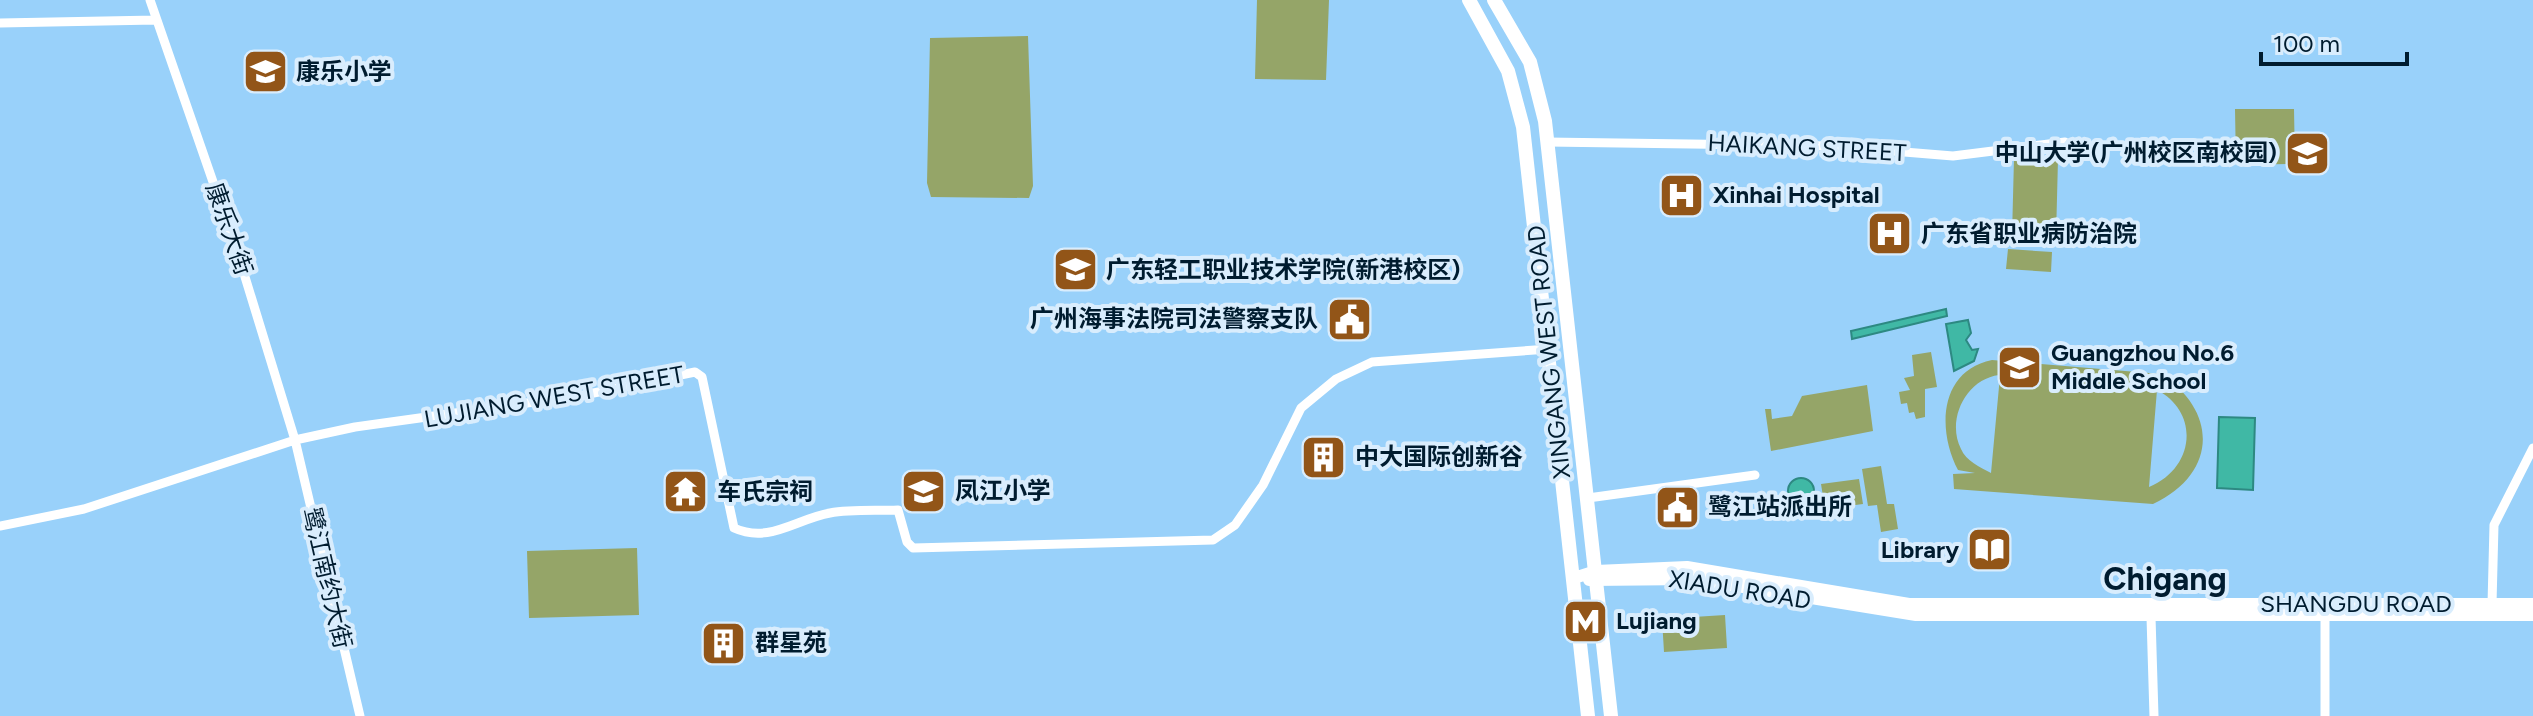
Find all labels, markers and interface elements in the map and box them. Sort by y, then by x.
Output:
scale bar [2261,16,2407,66]
text: 100 m [2273,29,2340,58]
school or university icon: 康乐小学 [241,48,289,96]
place label: 康乐小学 [296,57,392,86]
street label: HAIKANG STREET [1707,128,1907,167]
school or university icon: 中山大学(广州校区南校园) [2284,129,2332,177]
place label: 中山大学(广州校区南校园) [1995,138,2277,167]
hospital icon: Xinhai Hospital [1658,171,1706,219]
street label: 康乐大街 [200,179,259,279]
place label: Xinhai Hospital [1713,180,1880,209]
hospital icon: 广东省职业病防治院 [1866,210,1914,258]
place label: 广东省职业病防治院 [1921,219,2137,248]
street label: XINGANG WEST ROAD [1521,224,1576,480]
school or university icon: 广东轻工职业技术学院(新港校区) [1051,246,1099,294]
place label: 广东轻工职业技术学院(新港校区) [1106,255,1460,284]
public building icon: 广州海事法院司法警察支队 [1325,295,1373,343]
place label: 广州海事法院司法警察支队 [1030,304,1318,333]
place label: Guangzhou No.6 Middle School [2051,338,2234,395]
school or university icon: Guangzhou No.6 Middle School [1996,343,2044,391]
street label: LUJIANG WEST STREET [422,359,686,434]
building icon: 中大国际创新谷 [1300,433,1348,481]
place label: 中大国际创新谷 [1355,442,1523,471]
school or university icon: 凤江小学 [900,467,948,515]
temple icon: 车氏宗祠 [662,468,710,516]
place label: 凤江小学 [955,476,1051,505]
place label: 车氏宗祠 [717,477,813,506]
public building icon: 鹭江站派出所 [1653,483,1701,531]
place label: 鹭江站派出所 [1708,492,1852,521]
street label: 鹭江南约大街 [297,504,358,651]
library icon: Library [1966,526,2014,574]
place label: Library [1881,535,1959,564]
district label: Chigang [2103,560,2227,598]
street label: XIADU ROAD [1667,564,1813,615]
street label: SHANGDU ROAD [2260,589,2452,618]
metro station icon: Lujiang [1561,597,1609,645]
place label: Lujiang [1616,606,1697,635]
building icon: 群星苑 [700,619,748,667]
place label: 群星苑 [755,628,827,657]

